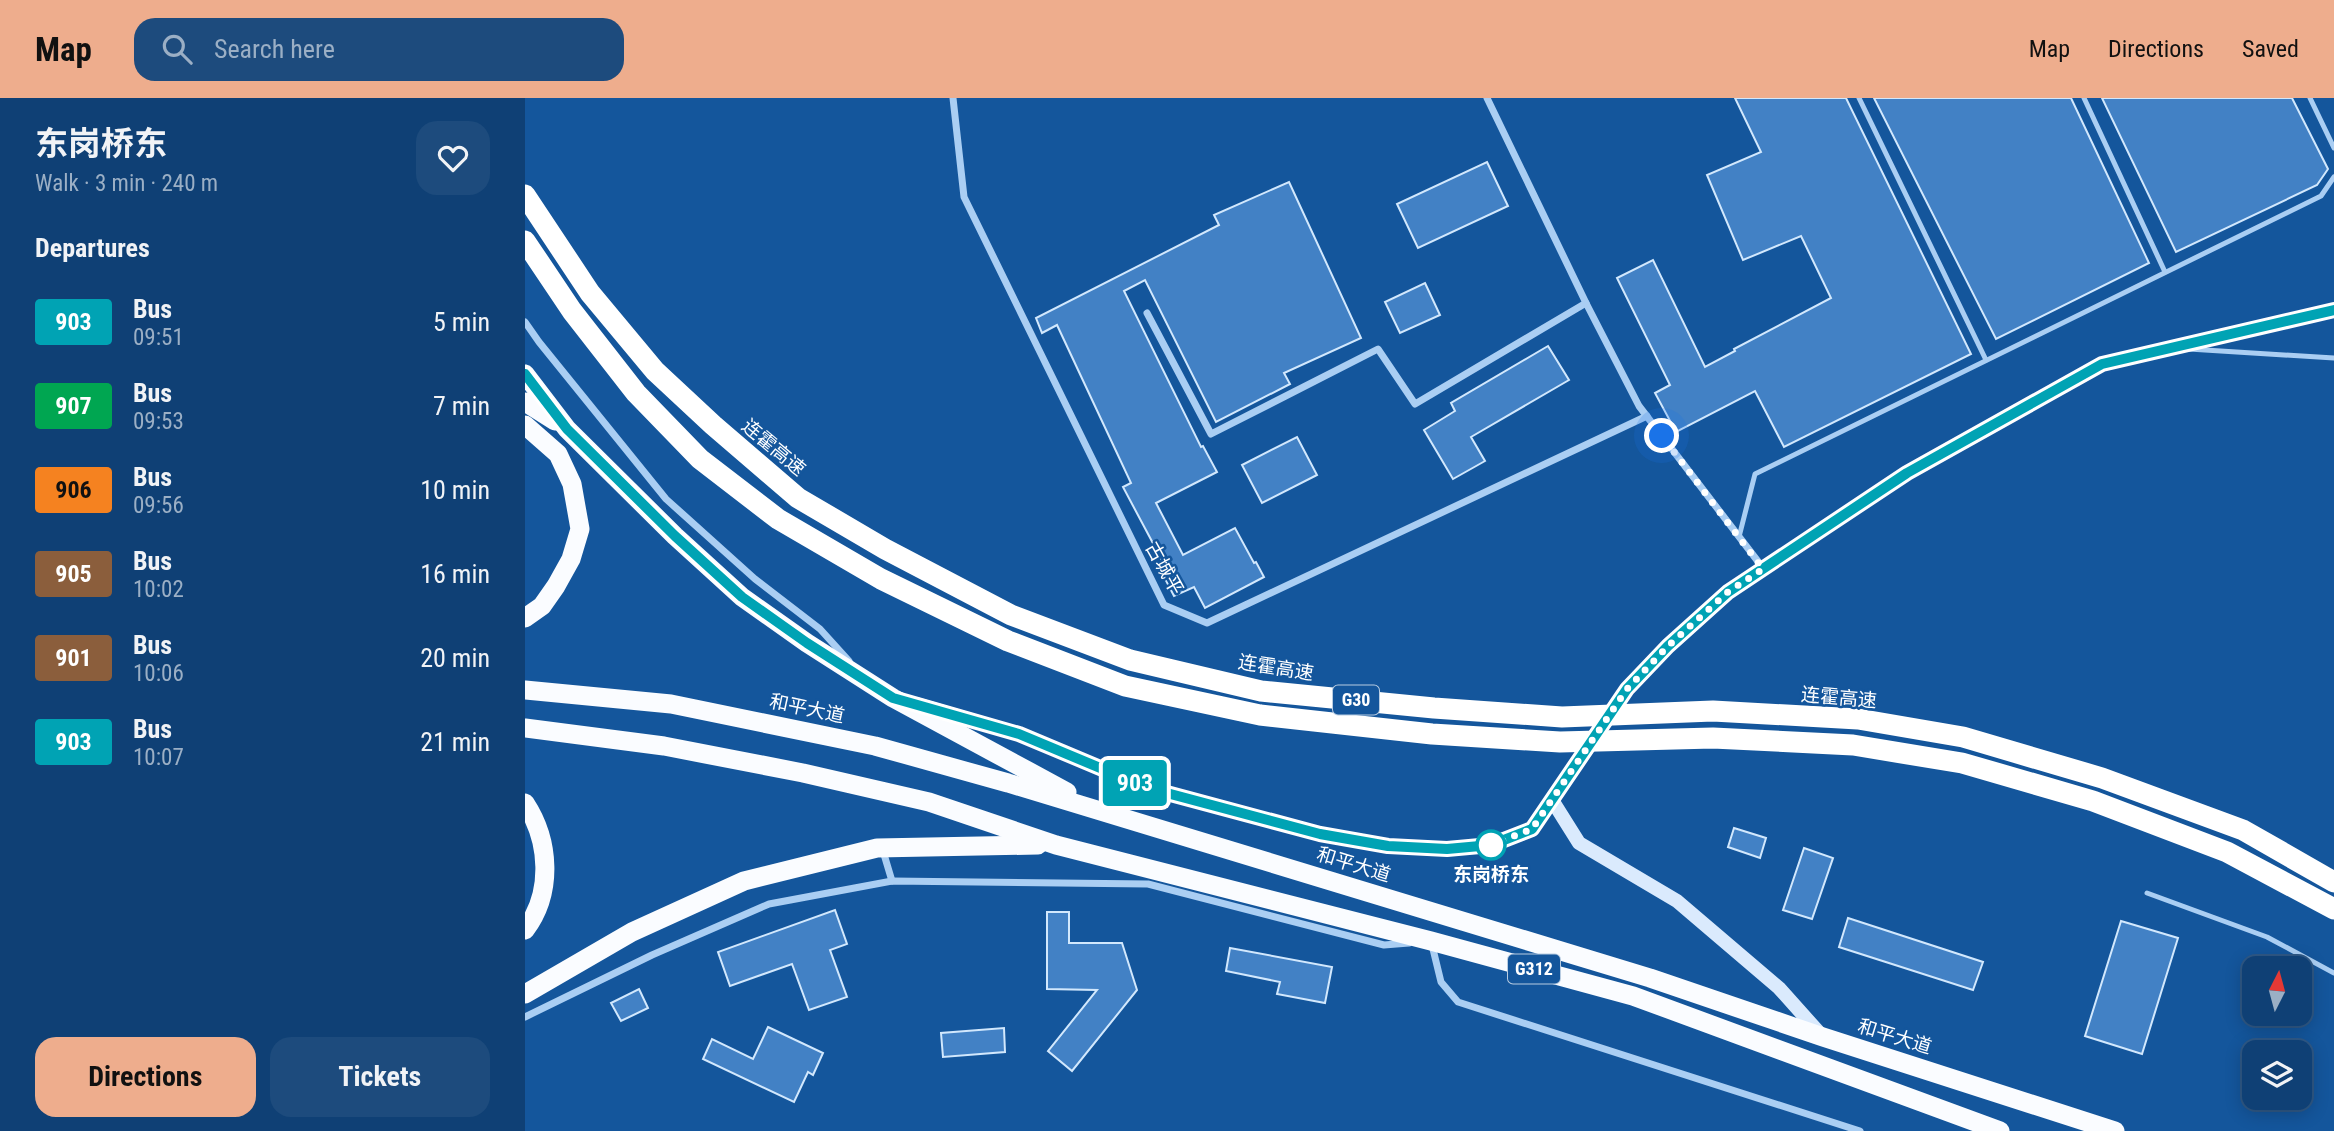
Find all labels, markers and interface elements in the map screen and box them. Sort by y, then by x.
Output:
search box [134,18,624,81]
text: Map [35,30,92,69]
icon: search [158,30,196,68]
text: Search here [214,34,335,64]
text: Map [2029,35,2070,63]
text: Directions [2108,35,2204,63]
text: Saved [2242,35,2299,63]
button: heart [416,121,490,195]
text: 东岗桥东 [35,124,167,163]
text: Walk · 3 min · 240 m [35,170,218,197]
text: Departures [35,233,150,263]
text: Bus [133,294,172,324]
text: 5 min [433,307,490,337]
text: 903 [55,308,92,336]
text: 09:51 [133,324,184,351]
text: Bus [133,378,172,408]
text: 7 min [433,391,490,421]
text: 907 [55,392,92,420]
text: 09:53 [133,408,184,435]
street label: 连霍高速 [737,414,810,481]
your location [1644,418,1679,453]
text: Bus [133,462,172,492]
text: 10 min [420,475,490,505]
text: 906 [55,476,92,504]
text: 09:56 [133,492,184,519]
street label: 古城平 [1141,538,1188,599]
text: Bus [133,546,172,576]
text: 16 min [420,559,490,589]
text: 905 [55,560,92,588]
text: 10:02 [133,576,184,603]
text: Bus [133,630,172,660]
text: 20 min [420,643,490,673]
text: 901 [55,644,92,672]
street label: 连霍高速 [1237,650,1315,685]
text: 10:06 [133,660,184,687]
street label: 连霍高速 [1800,683,1878,712]
road number: G30 [1333,686,1379,714]
street label: 和平大道 [767,689,846,728]
text: Bus [133,714,172,744]
text: 21 min [420,727,490,757]
text: 903 [55,728,92,756]
text: 10:07 [133,744,184,771]
line badge: 903 [1095,760,1175,806]
text: 903 [1117,769,1153,797]
marker: 东岗桥东 [1476,830,1506,860]
street label: 和平大道 [1314,842,1394,887]
place label: 东岗桥东 [1453,863,1529,886]
road number: G312 [1508,954,1560,984]
north arrow [2242,956,2312,1026]
map controls [2242,956,2312,1110]
street label: 和平大道 [1855,1014,1935,1059]
button: Directions [35,1037,256,1117]
button: Tickets [270,1037,490,1117]
button: layers [2242,1040,2312,1110]

